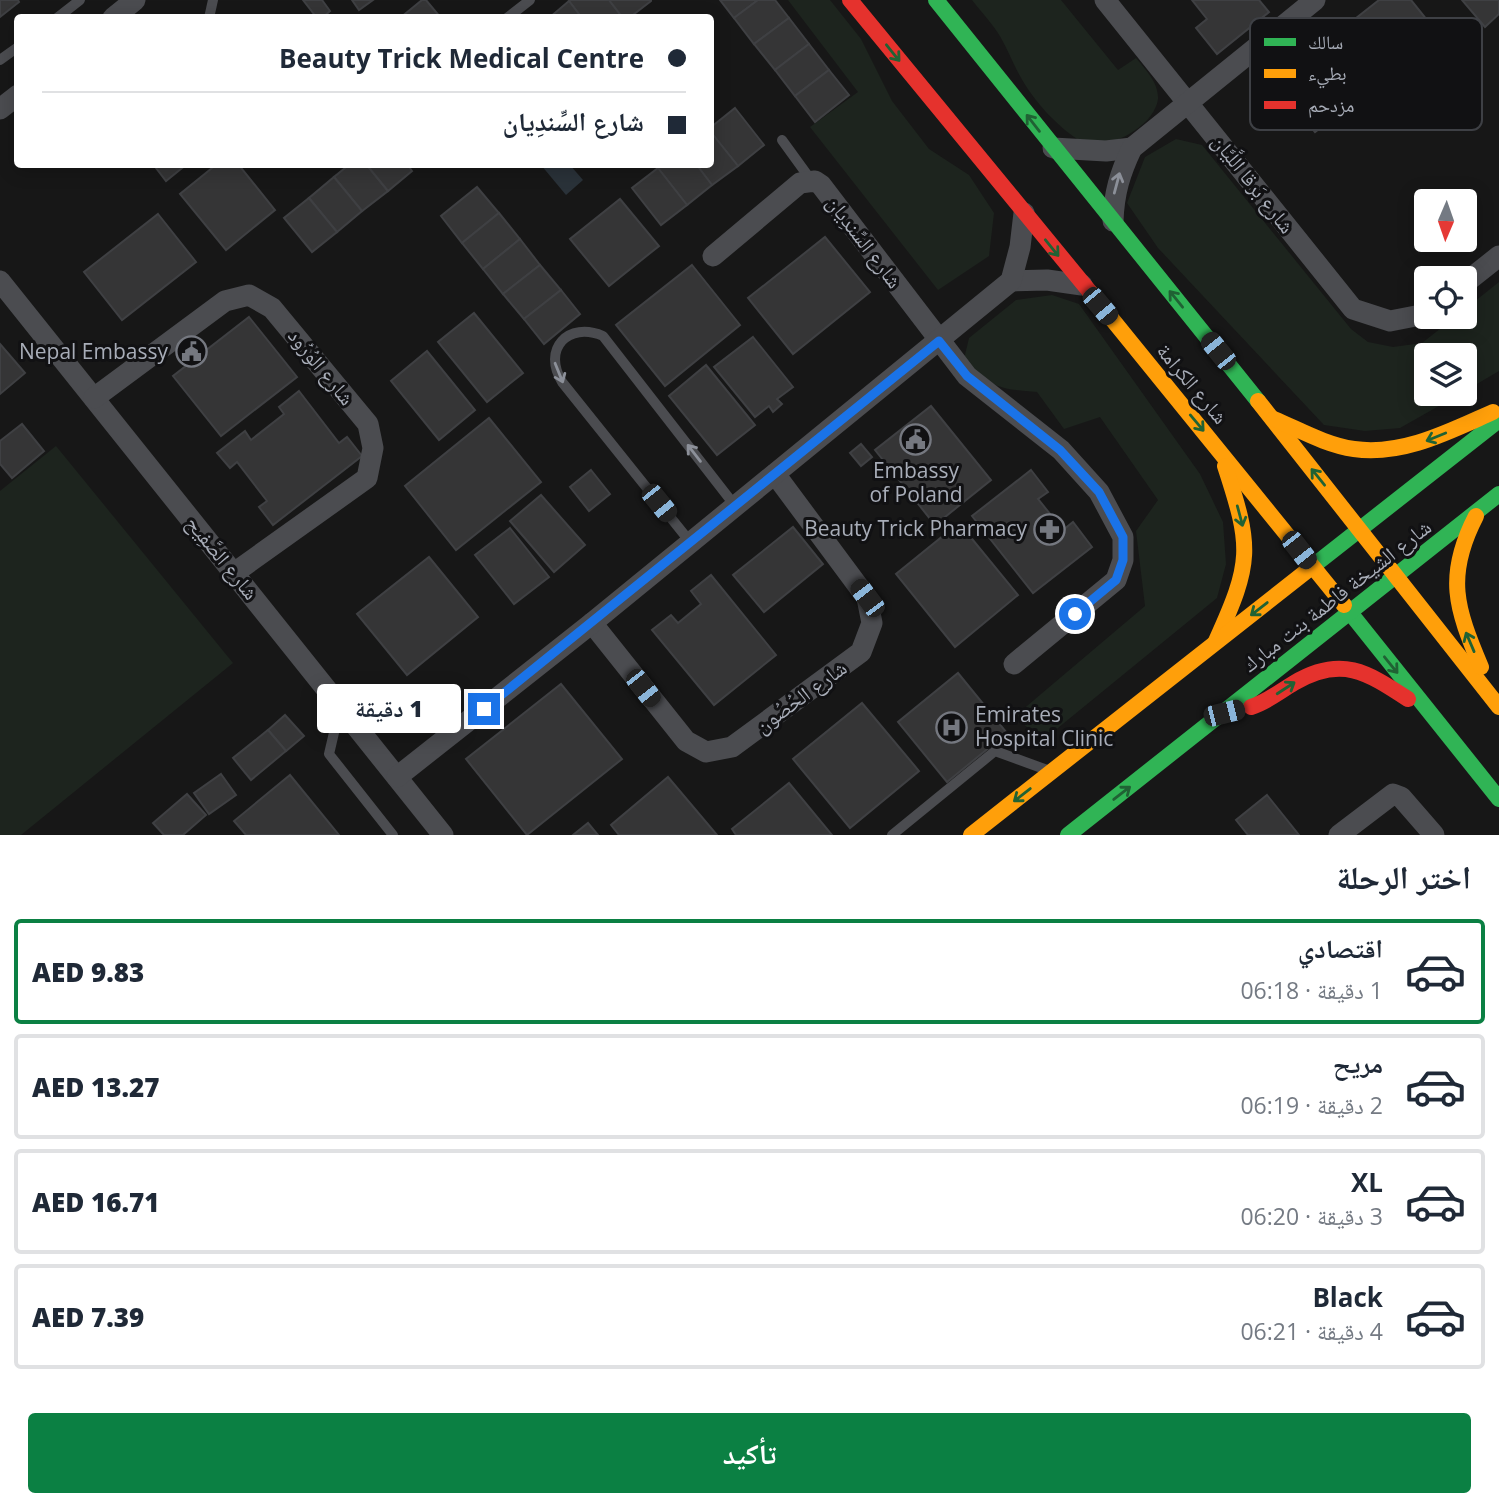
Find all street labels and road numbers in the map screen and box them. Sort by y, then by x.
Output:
street label: شارع بَرقا اللَّيَّان [1206,128,1301,239]
street label: شارع السِّندِيان [821,189,909,294]
street label: شارع الوُرُود [282,322,361,411]
street label: شارع الكرامة [1151,337,1235,430]
street label: شارع الصَّفِيح [180,509,265,605]
street label: شارع الشيخة فاطمة بنت مبارك [1236,513,1436,678]
street label: شارع الحُصُون [749,653,852,739]

